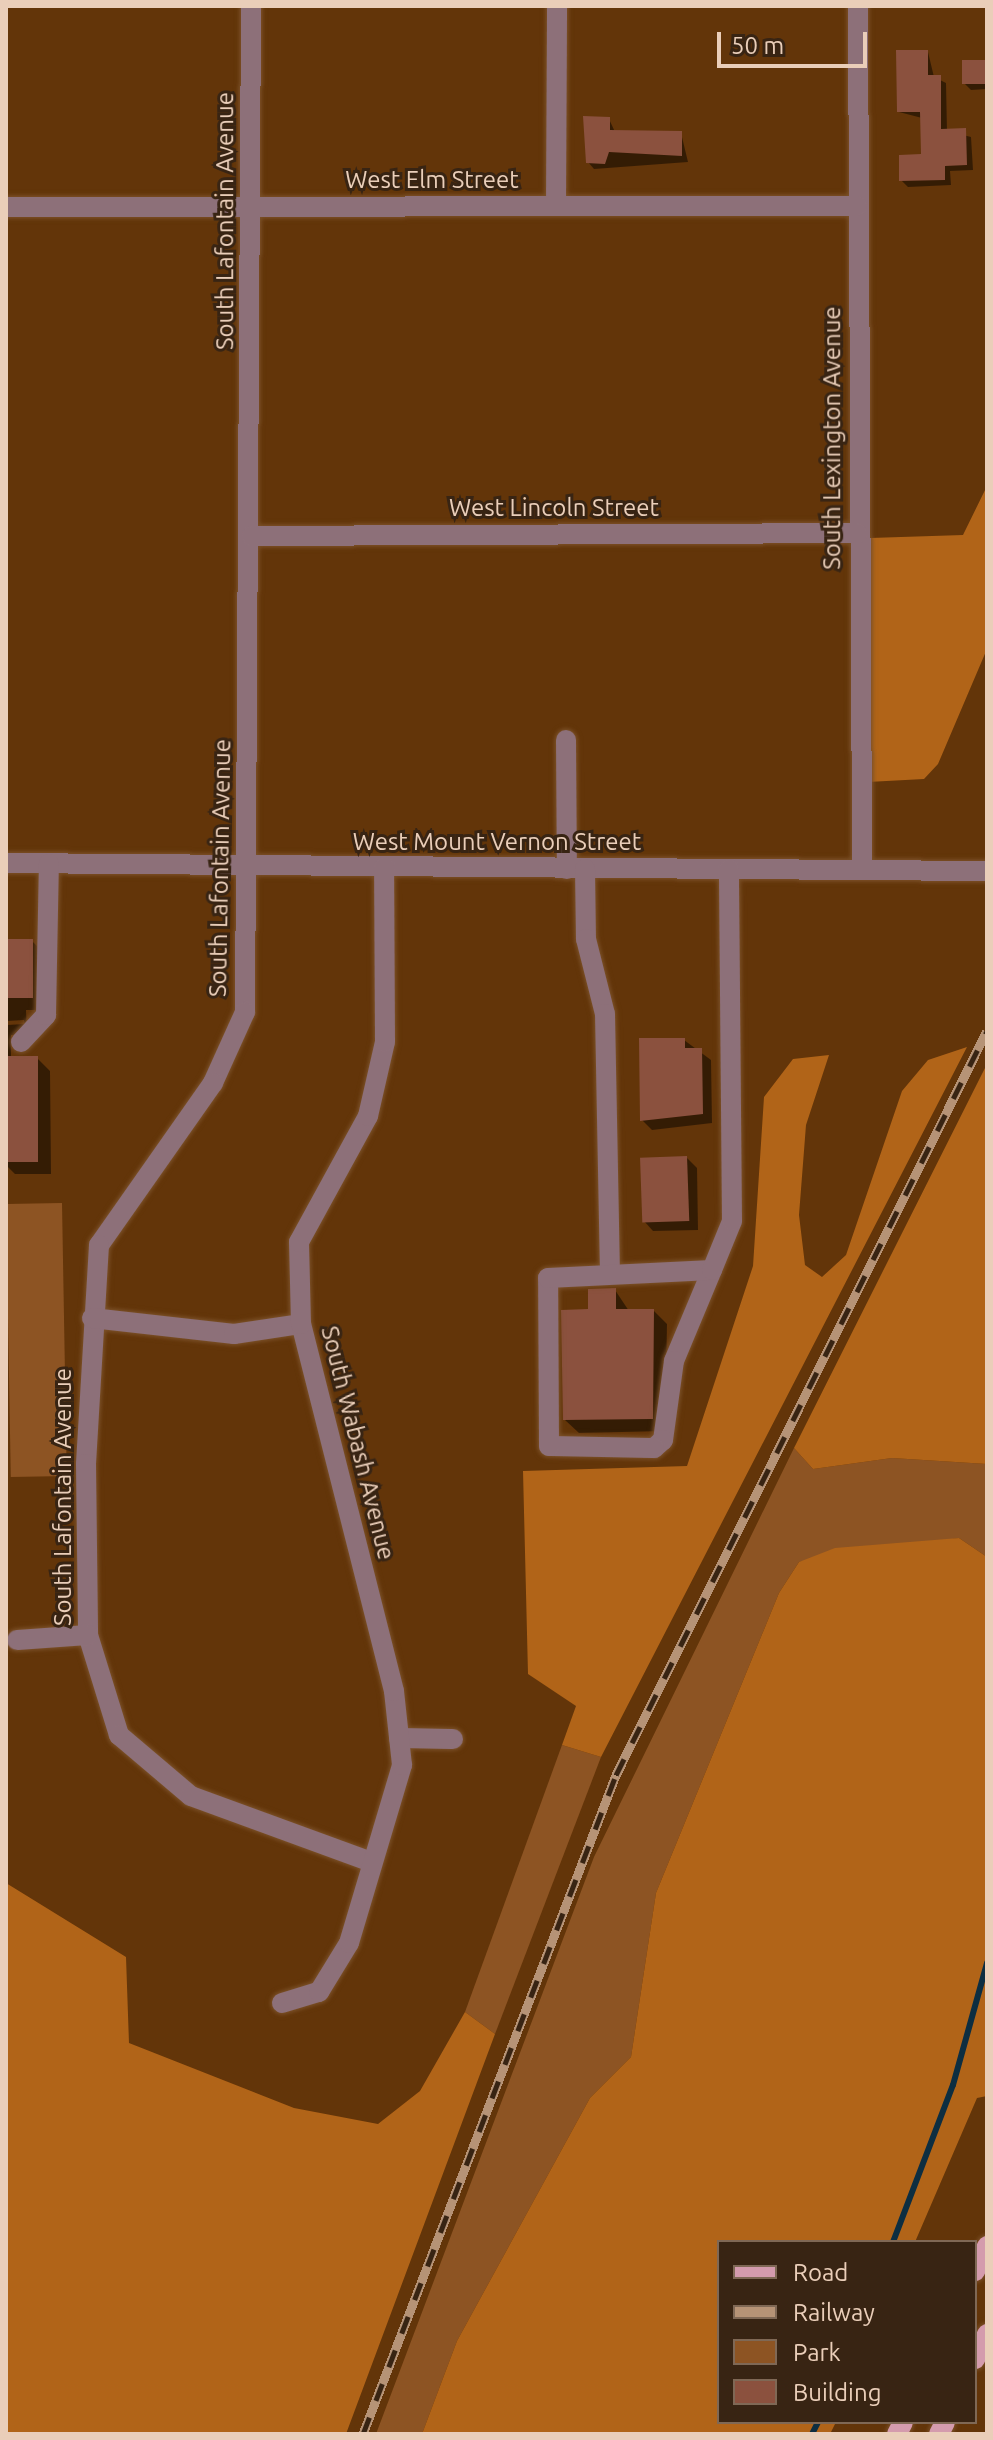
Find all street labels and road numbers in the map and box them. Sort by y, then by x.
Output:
street label: South Lafontain Avenue [211,92,239,350]
street label: West Elm Street [345,166,519,194]
street label: South Lexington Avenue [818,306,846,570]
street label: West Lincoln Street [449,494,659,522]
street label: South Lafontain Avenue [203,739,237,997]
street label: West Mount Vernon Street [353,828,641,856]
street label: South Wabash Avenue [315,1323,401,1563]
street label: South Lafontain Avenue [49,1368,77,1626]

